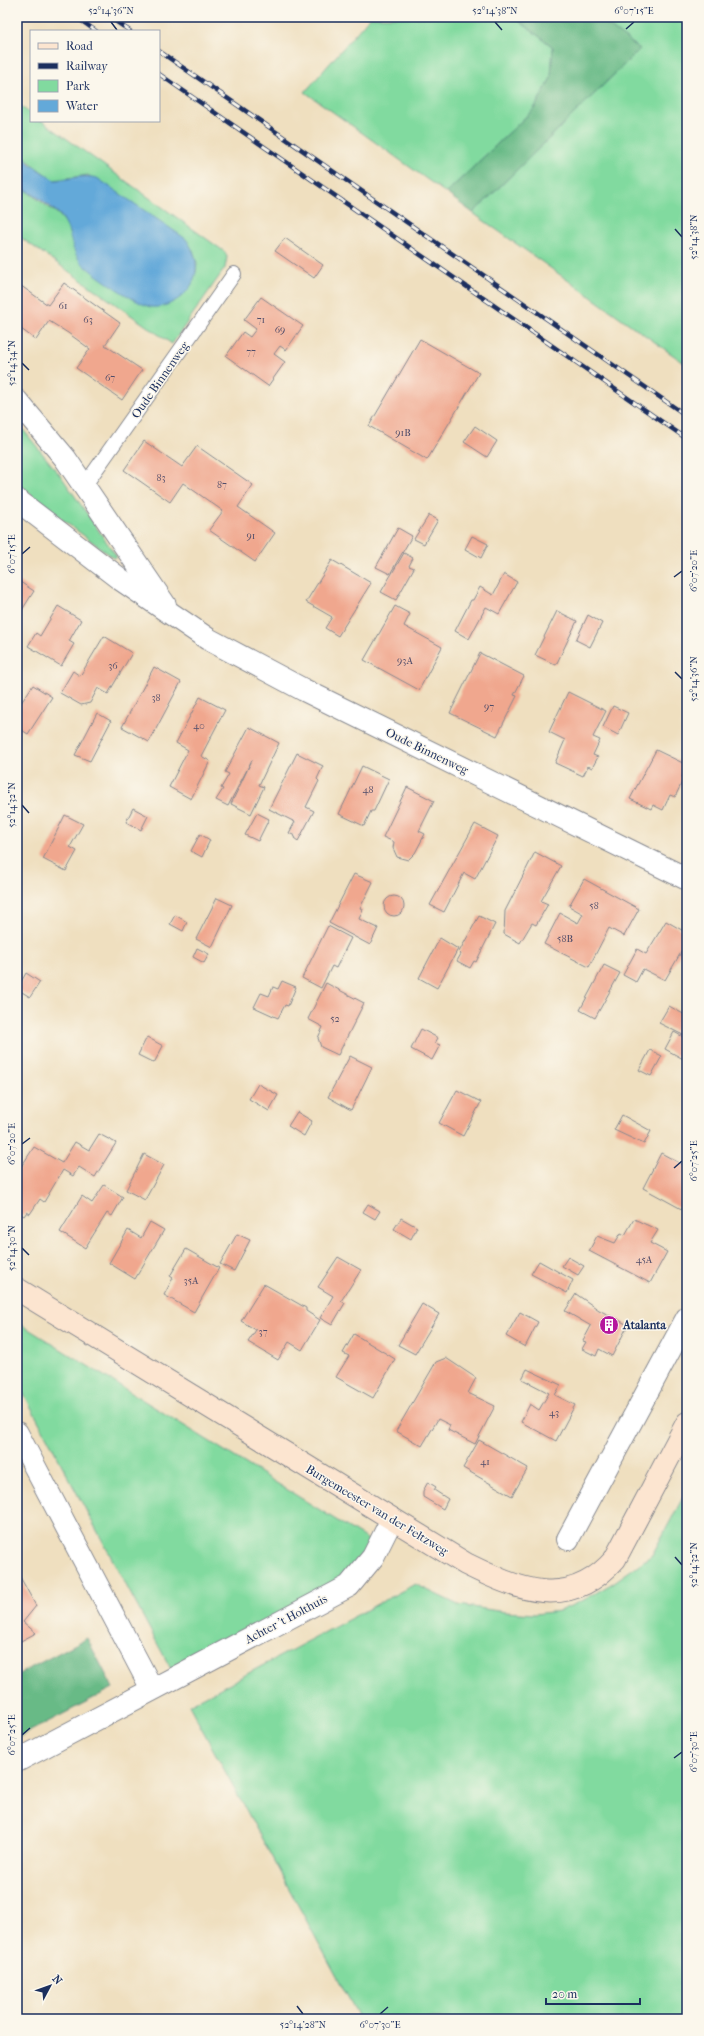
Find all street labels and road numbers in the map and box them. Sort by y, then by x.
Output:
street label: Oude Binnenweg [128,339,192,421]
street label: Oude Binnenweg [383,725,471,777]
street label: Burgemeester van der Feltzweg [303,1462,451,1558]
street label: Achter 't Holthuis [242,1591,330,1647]

